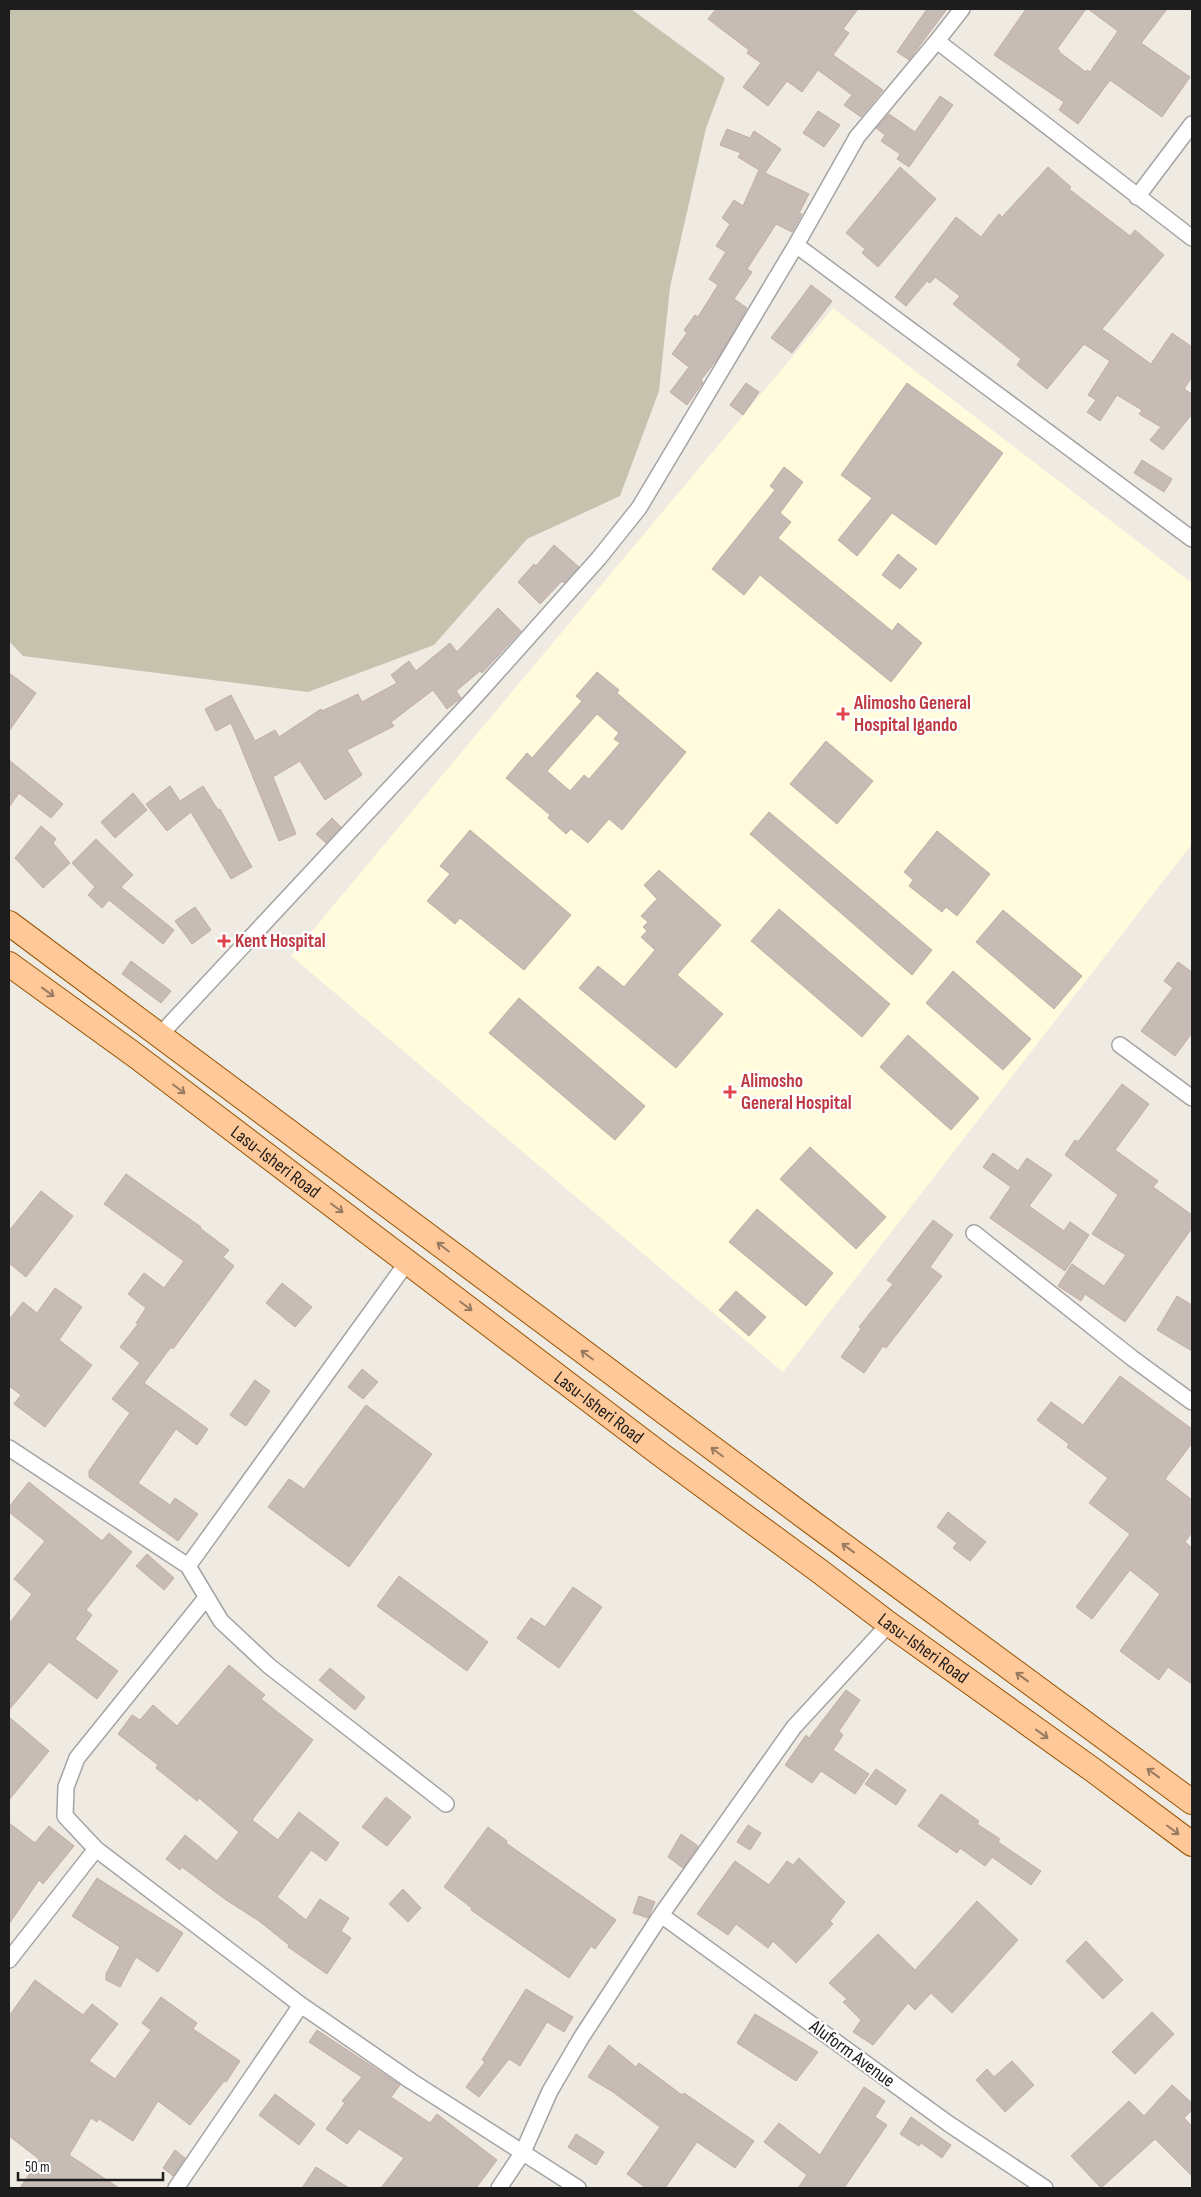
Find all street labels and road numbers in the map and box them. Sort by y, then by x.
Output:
street label: Lasu-Isheri Road [226,1121,325,1203]
street label: Lasu-Isheri Road [550,1366,648,1449]
street label: Lasu-Isheri Road [873,1608,973,1689]
street label: Aluform Avenue [804,2015,899,2093]

